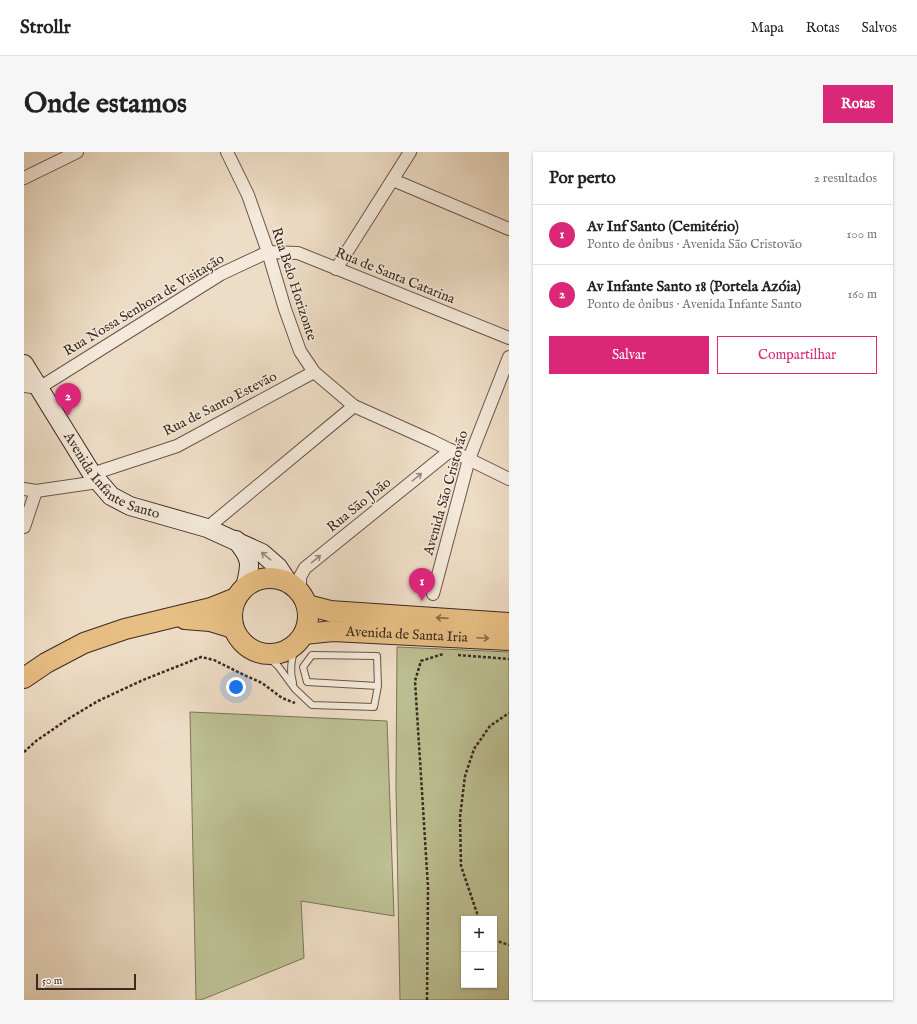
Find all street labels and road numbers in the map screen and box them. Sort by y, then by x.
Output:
street label: Rua Belo Horizonte [267,225,321,343]
street label: Rua de Santa Catarina [332,244,458,309]
street label: Rua Nossa Senhora de Visitação [60,250,228,360]
street label: Rua de Santo Estevão [160,367,280,441]
street label: Avenida Infante Santo [59,428,162,523]
street label: Avenida São Cristovão [419,428,473,558]
street label: Rua São João [323,473,395,536]
street label: Avenida de Santa Iria [344,623,469,647]

